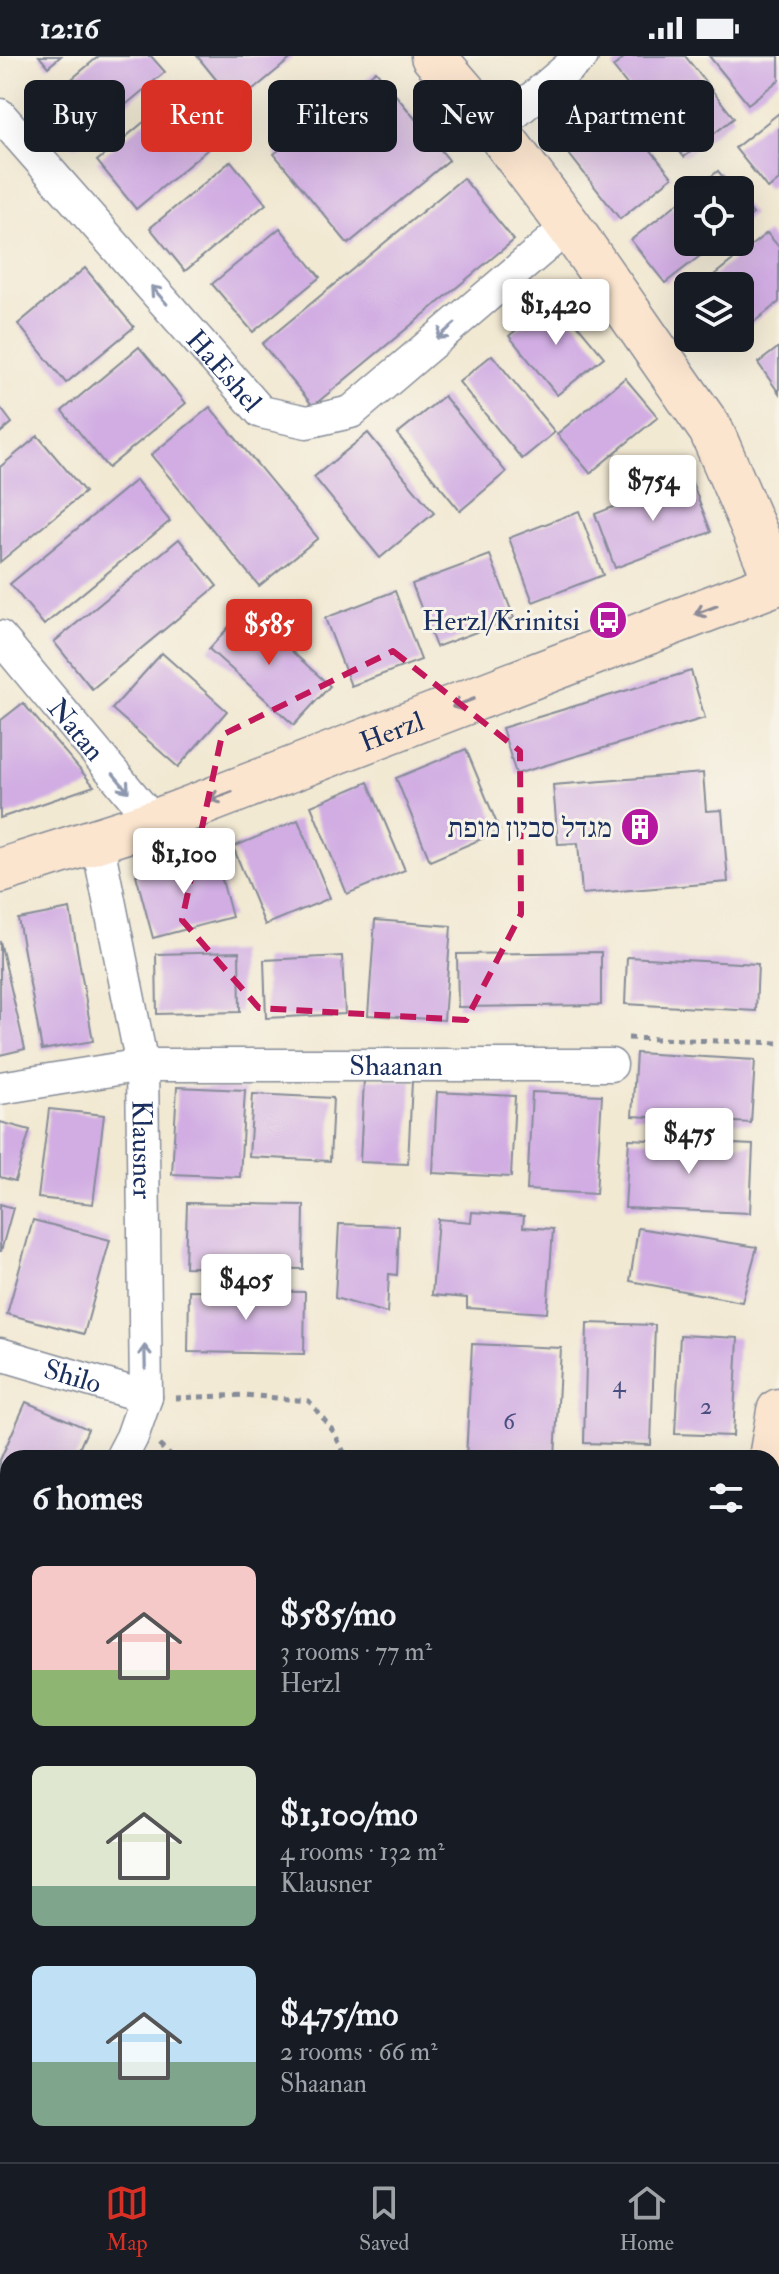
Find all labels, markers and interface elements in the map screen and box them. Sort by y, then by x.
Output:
text: 12:16 [40,10,99,47]
chip: Buy [24,80,125,152]
chip: Rent [141,80,252,152]
chip: Filters [268,80,397,152]
chip: New [413,80,522,152]
chip: Apartment [538,80,714,152]
map controls [674,176,754,352]
button: locate [674,176,754,256]
button: layers [674,272,754,352]
pin: $1,420 [491,279,621,347]
one-way arrow [150,286,168,306]
text: $1,420 [520,289,592,321]
one-way arrow [436,322,456,340]
street label: HaEshel [178,323,269,420]
pin: $754 [606,455,700,523]
text: $754 [627,465,679,497]
pin: $585 [222,599,316,667]
bus stop icon: Herzl/Krinitsi [587,599,629,641]
place label: Herzl/Krinitsi [422,604,580,639]
one-way arrow [694,604,719,618]
text: $585 [244,609,294,641]
street label: Natan [39,692,112,769]
one-way arrow [451,697,476,711]
street label: Herzl [355,704,429,760]
one-way arrow [113,772,130,793]
one-way arrow [209,790,233,804]
building icon: מגדל סביון מופת [619,806,661,848]
place label: מגדל סביון מופת [447,811,612,846]
pin: $1,100 [119,828,249,896]
text: $1,100 [151,838,217,870]
street label: Shaanan [349,1049,443,1084]
street label: Klausner [123,1100,160,1200]
pin: $475 [642,1108,736,1176]
text: $475 [663,1118,715,1150]
pin: $405 [199,1254,293,1322]
text: $405 [219,1264,273,1296]
one-way arrow [138,1344,153,1371]
street label: Shilo [40,1352,105,1402]
house number: 4 [613,1369,627,1400]
house number: 2 [700,1391,712,1422]
house number: 6 [503,1406,517,1437]
icon: filters [704,1476,748,1520]
text: 6 homes [32,1477,143,1520]
text: $585/mo [280,1593,396,1636]
icon: home [96,1598,192,1694]
text: 3 rooms · 77 m² [280,1636,432,1668]
text: Herzl [280,1668,341,1700]
text: $1,100/mo [280,1793,418,1836]
icon: home [96,1798,192,1894]
text: 4 rooms · 132 m² [280,1836,445,1868]
text: Klausner [280,1868,372,1900]
text: $475/mo [280,1993,398,2036]
icon: home [96,1998,192,2094]
text: 2 rooms · 66 m² [280,2036,438,2068]
text: Shaanan [280,2068,367,2100]
tab: Map [105,2181,149,2257]
tab: Saved [359,2181,409,2257]
tab: Home [619,2181,674,2257]

